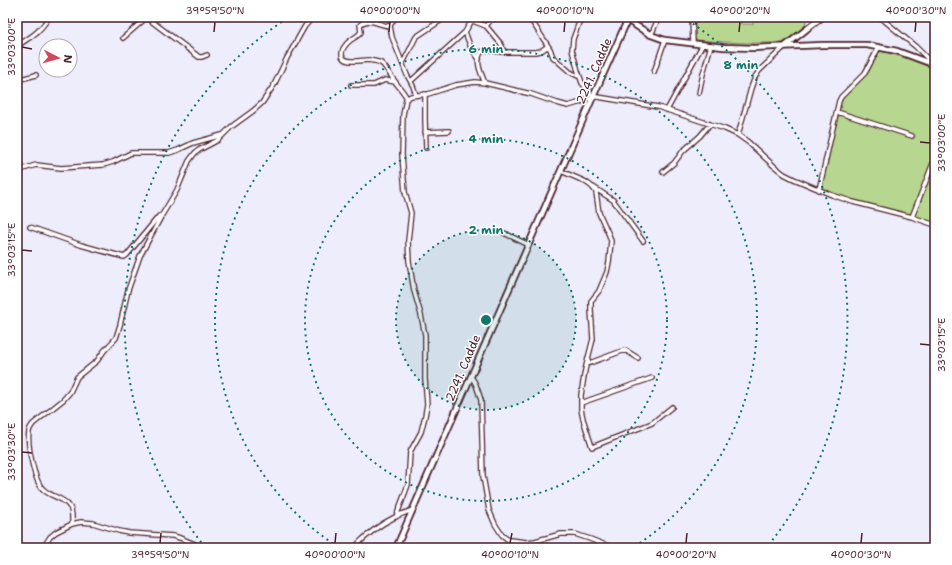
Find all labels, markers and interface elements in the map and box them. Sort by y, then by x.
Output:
text: 39°59'50"N [186,4,244,17]
text: 40°00'00"N [360,4,420,17]
text: 40°00'10"N [536,4,594,17]
text: 40°00'20"N [710,4,770,17]
text: 40°00'30"N [886,4,946,17]
text: 33°03'00"E [5,18,18,76]
street label: 2241. Cadde [572,35,616,107]
north arrow [38,38,78,78]
text: 6 min [469,41,504,57]
text: N [60,54,75,64]
text: 8 min [724,57,759,73]
text: 33°03'00"E [935,114,948,172]
text: 4 min [469,131,504,147]
text: 2 min [469,222,504,238]
text: 33°03'15"E [5,223,18,277]
centre of rings [479,313,493,327]
text: 33°03'15"E [935,318,948,372]
street label: 2241. Cadde [442,332,484,404]
text: 33°03'30"E [5,423,18,481]
text: 39°59'50"N [131,548,189,561]
text: 40°00'00"N [305,548,365,561]
text: 40°00'10"N [481,548,539,561]
text: 40°00'20"N [656,548,716,561]
text: 40°00'30"N [831,548,891,561]

